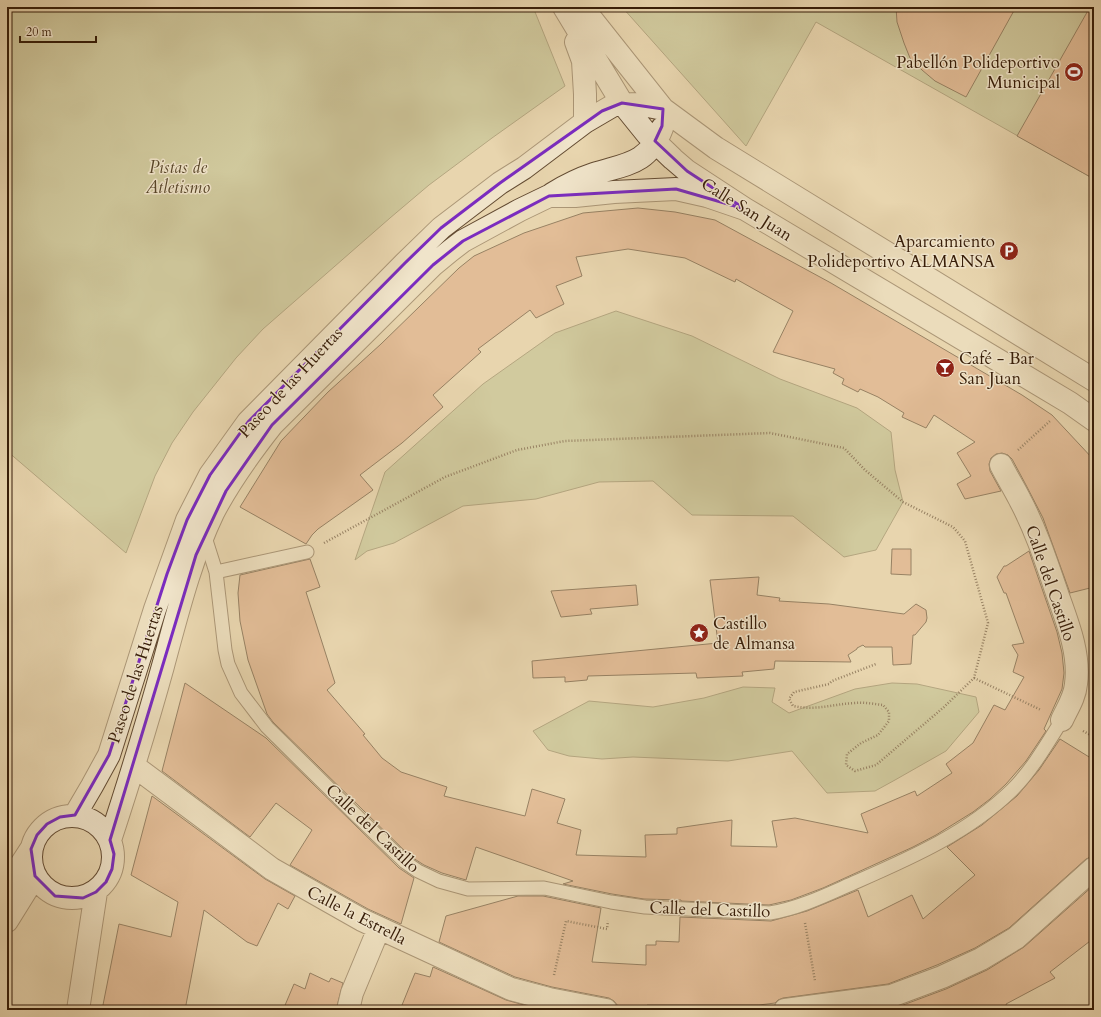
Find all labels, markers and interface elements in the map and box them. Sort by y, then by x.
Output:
scale bar [20,18,96,44]
text: 20 m [26,24,53,40]
place label: Pabellón Polideportivo Municipal [896,51,1061,94]
sports icon: Pabellón Polideportivo Municipal [1063,61,1085,83]
park label: Pistas de Atletismo [145,156,210,199]
street label: Calle San Juan [697,172,797,247]
place label: Aparcamiento Polideportivo ALMANSA [807,230,996,273]
parking icon: Aparcamiento Polideportivo ALMANSA [998,240,1020,262]
street label: Paseo de las Huertas [233,322,348,443]
place label: Café - Bar San Juan [959,347,1035,390]
bar icon: Café - Bar San Juan [934,357,956,379]
street label: Calle del Castillo [1020,522,1081,644]
street label: Paseo de las Huertas [102,602,169,746]
place label: Castillo de Almansa [713,612,796,655]
place icon: Castillo de Almansa [688,622,710,644]
street label: Calle del Castillo [321,779,425,878]
street label: Calle la Estrella [303,880,411,951]
street label: Calle del Castillo [649,896,771,923]

